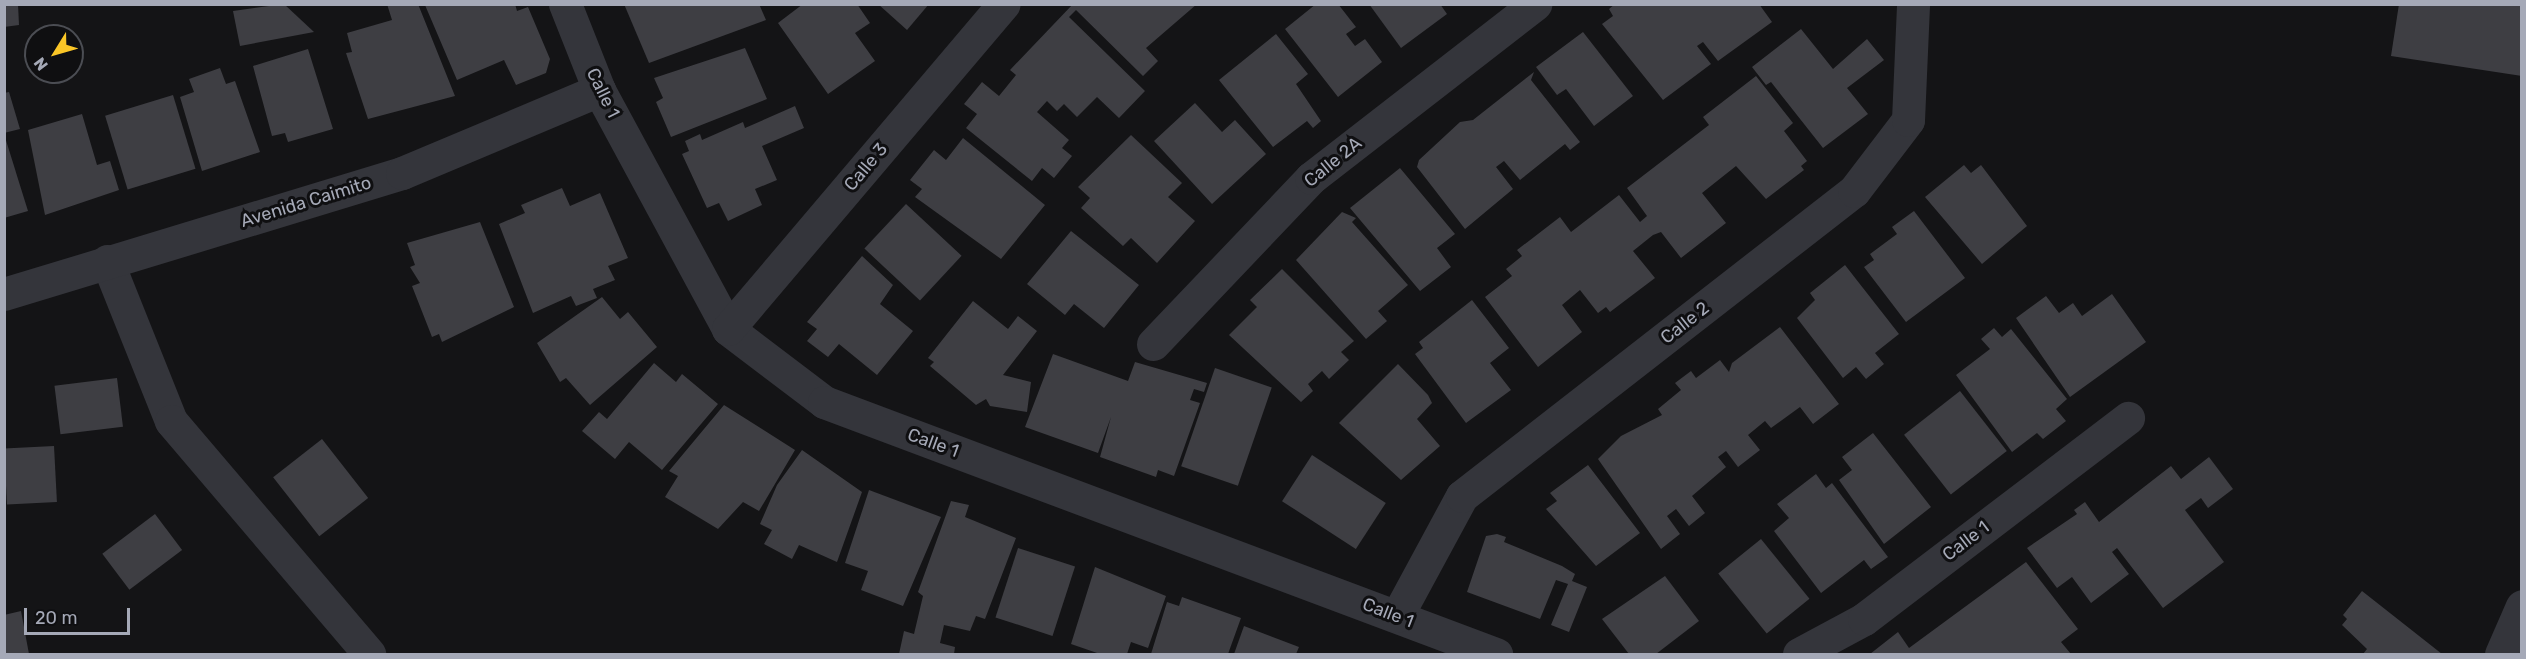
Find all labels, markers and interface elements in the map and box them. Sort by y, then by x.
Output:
north arrow [24,24,84,84]
text: N [30,54,52,74]
street label: Calle 1 [582,65,624,121]
street label: Calle 2A [1300,132,1366,192]
street label: Calle 3 [840,139,892,195]
street label: Avenida Caimito [238,172,374,232]
street label: Calle 2 [1656,297,1714,349]
street label: Calle 1 [904,424,962,462]
street label: Calle 1 [1938,516,1994,566]
street label: Calle 1 [1359,593,1417,633]
scale bar [27,596,134,634]
text: 20 m [35,607,77,629]

